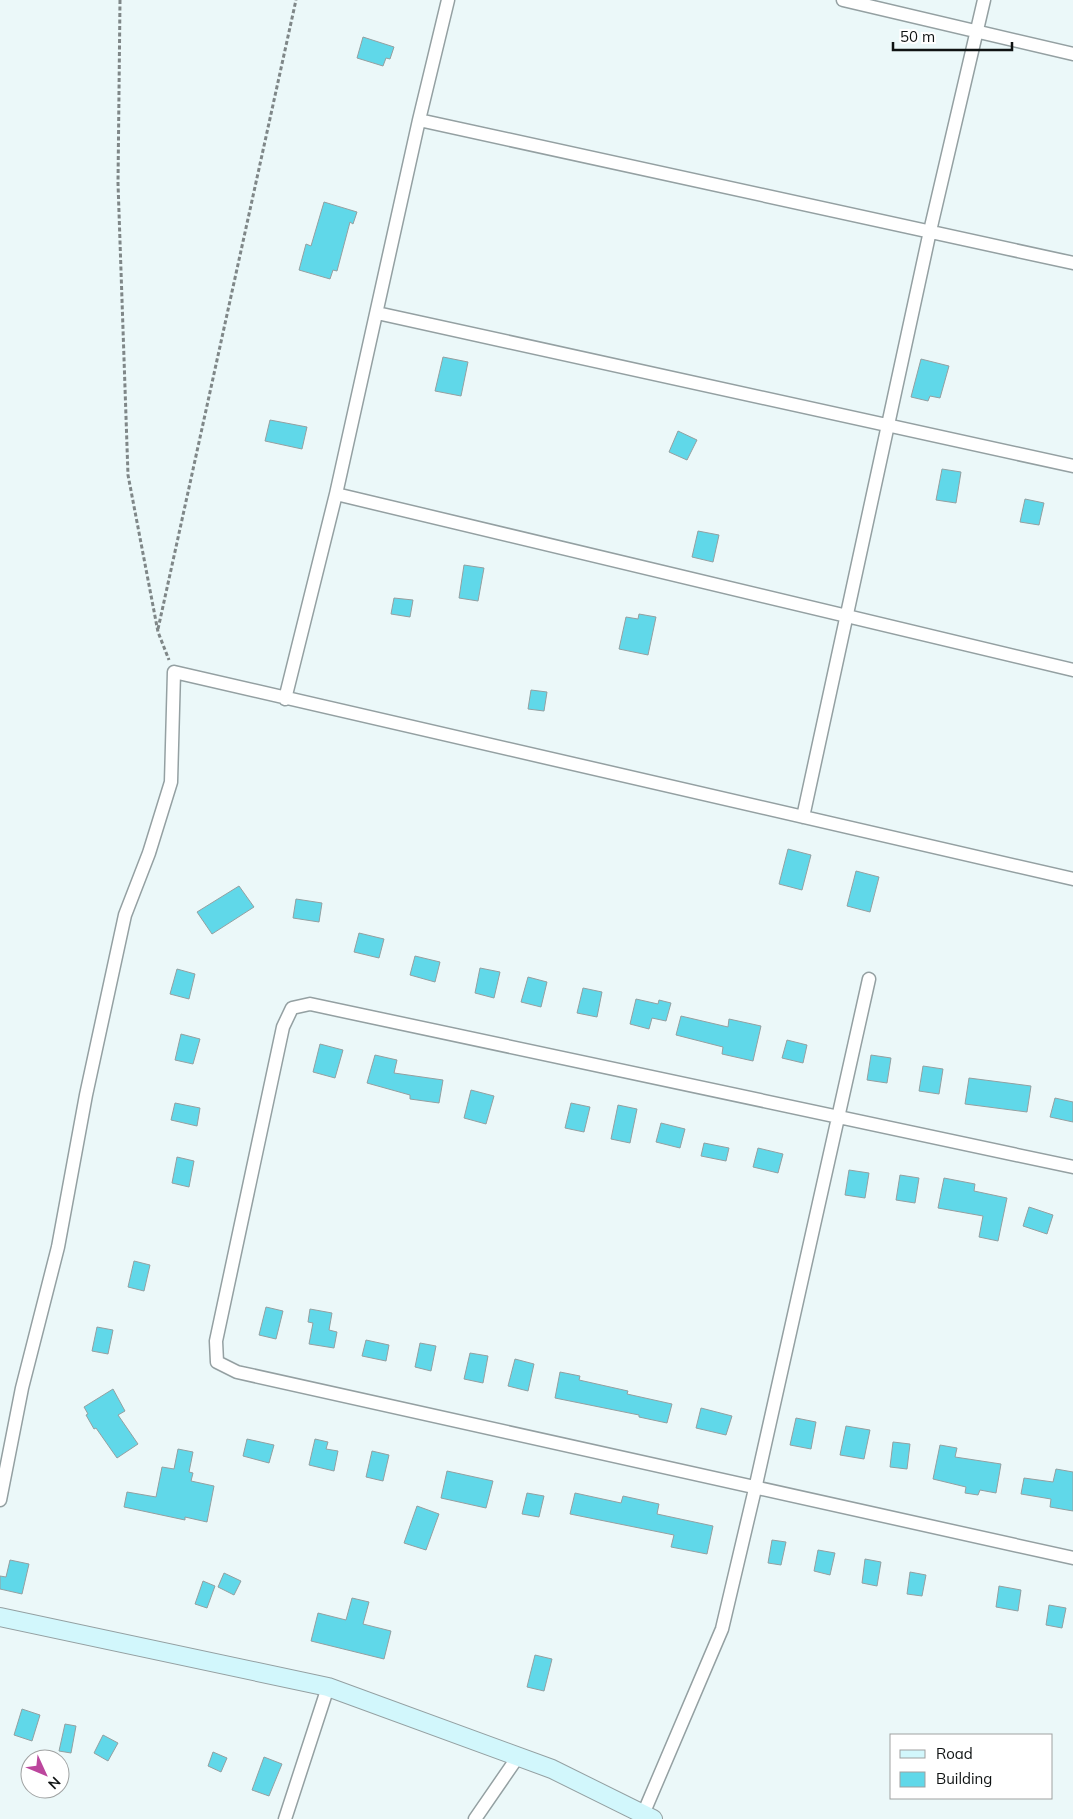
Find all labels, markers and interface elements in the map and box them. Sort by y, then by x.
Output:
scale bar [893,20,1012,52]
text: 50 m [900,27,935,46]
legend [890,1734,1053,1799]
text: Road [936,1744,973,1763]
north arrow [20,1749,70,1799]
text: Building [936,1769,992,1788]
text: N [44,1773,64,1793]

